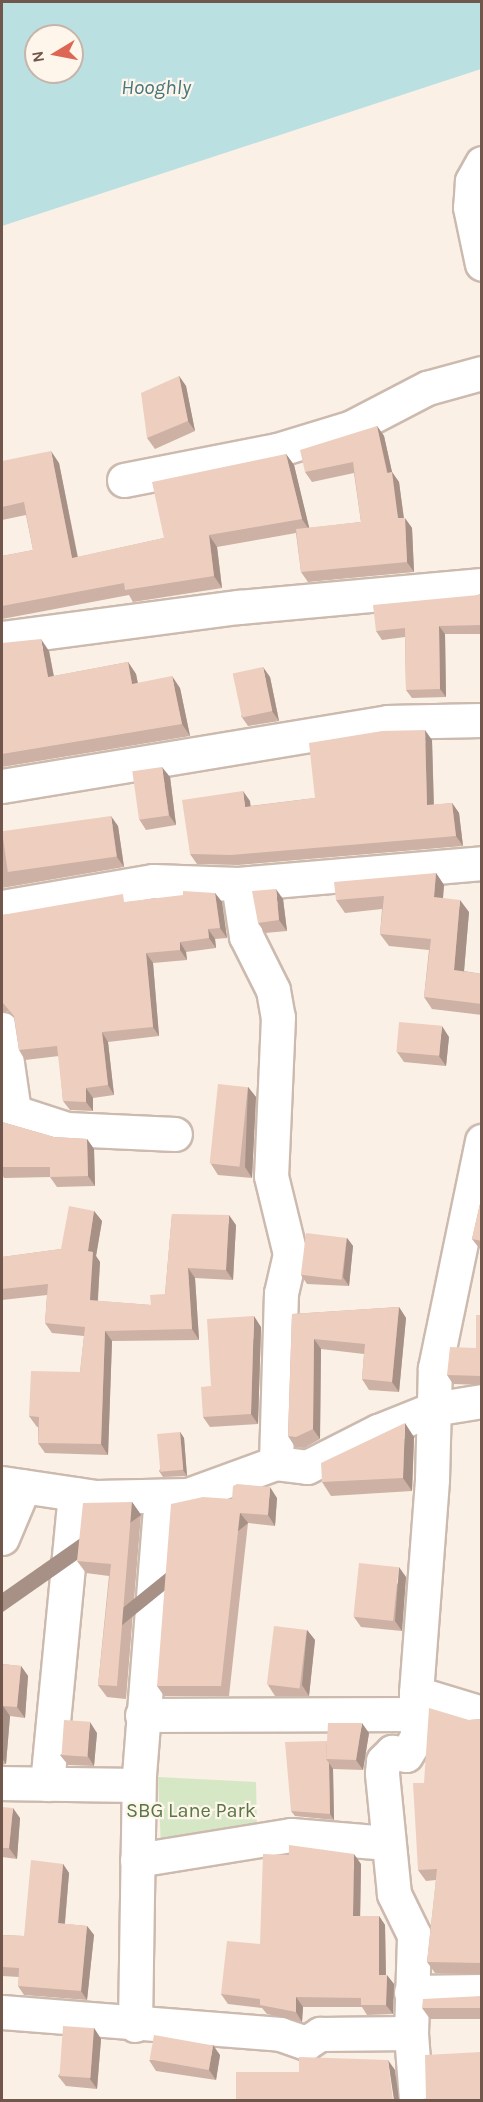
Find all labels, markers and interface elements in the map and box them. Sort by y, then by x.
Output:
north arrow [24,24,84,84]
text: N [27,50,48,64]
water label: Hooghly [121,74,191,100]
park label: SBG Lane Park [126,1798,256,1822]

